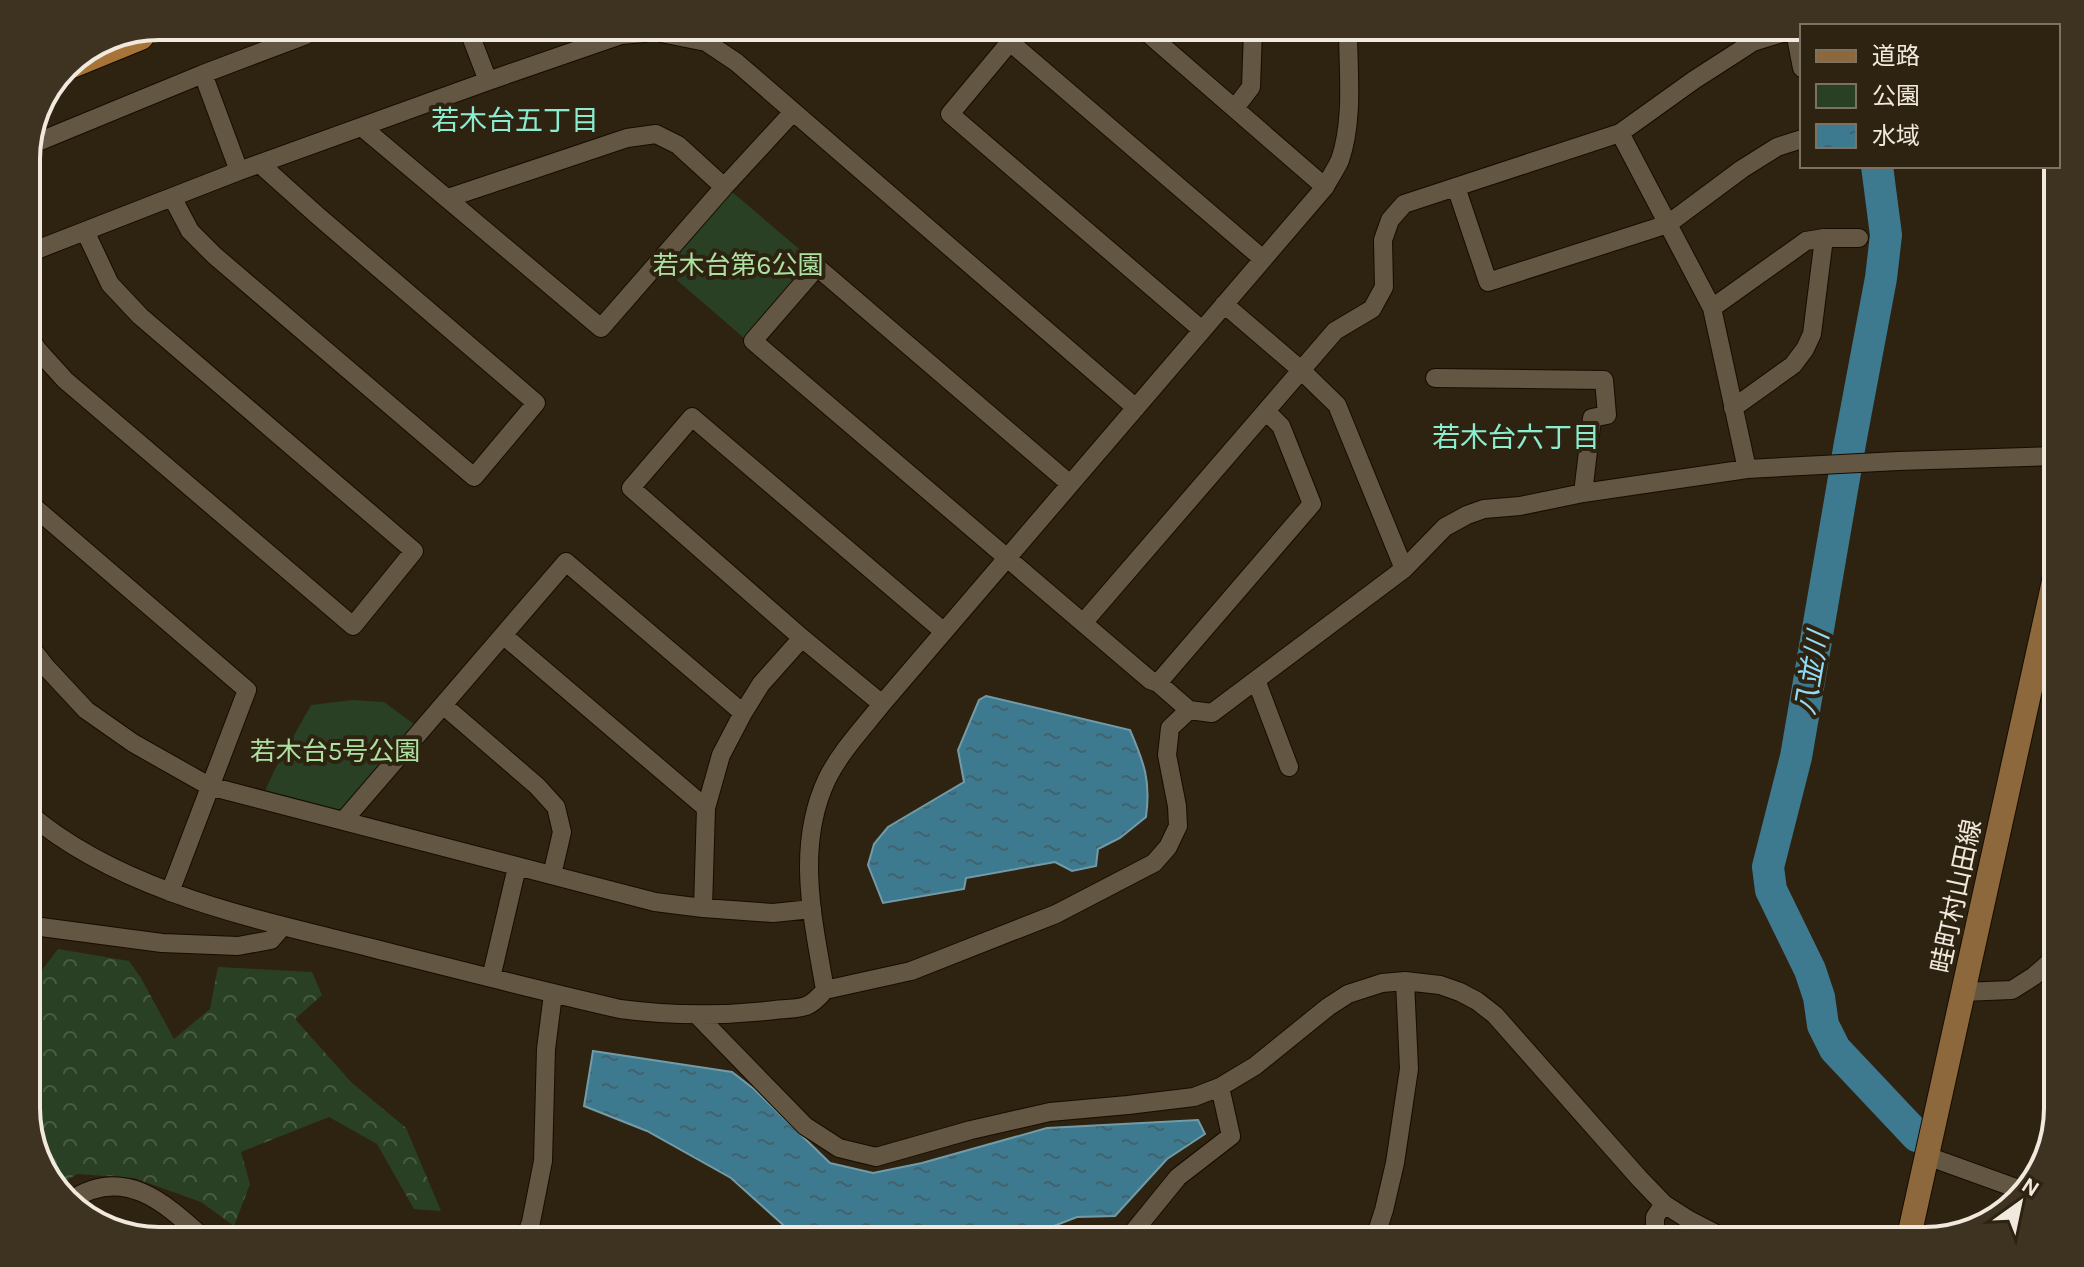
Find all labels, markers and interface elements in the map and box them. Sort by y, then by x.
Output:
legend [1800,24,2060,168]
text: 道路 [1872,42,1920,70]
text: 公園 [1872,82,1920,110]
district label: 若木台五丁目 [431,104,599,137]
text: 水域 [1872,122,1920,150]
park label: 若木台第6公園 [653,250,823,281]
district label: 若木台六丁目 [1432,421,1600,454]
water label: 八並川 [1788,626,1836,717]
park label: 若木台5号公園 [250,736,420,767]
street label: 畦町村山田線 [1925,817,1988,976]
north arrow [1980,1163,2060,1243]
text: N [2017,1172,2044,1202]

